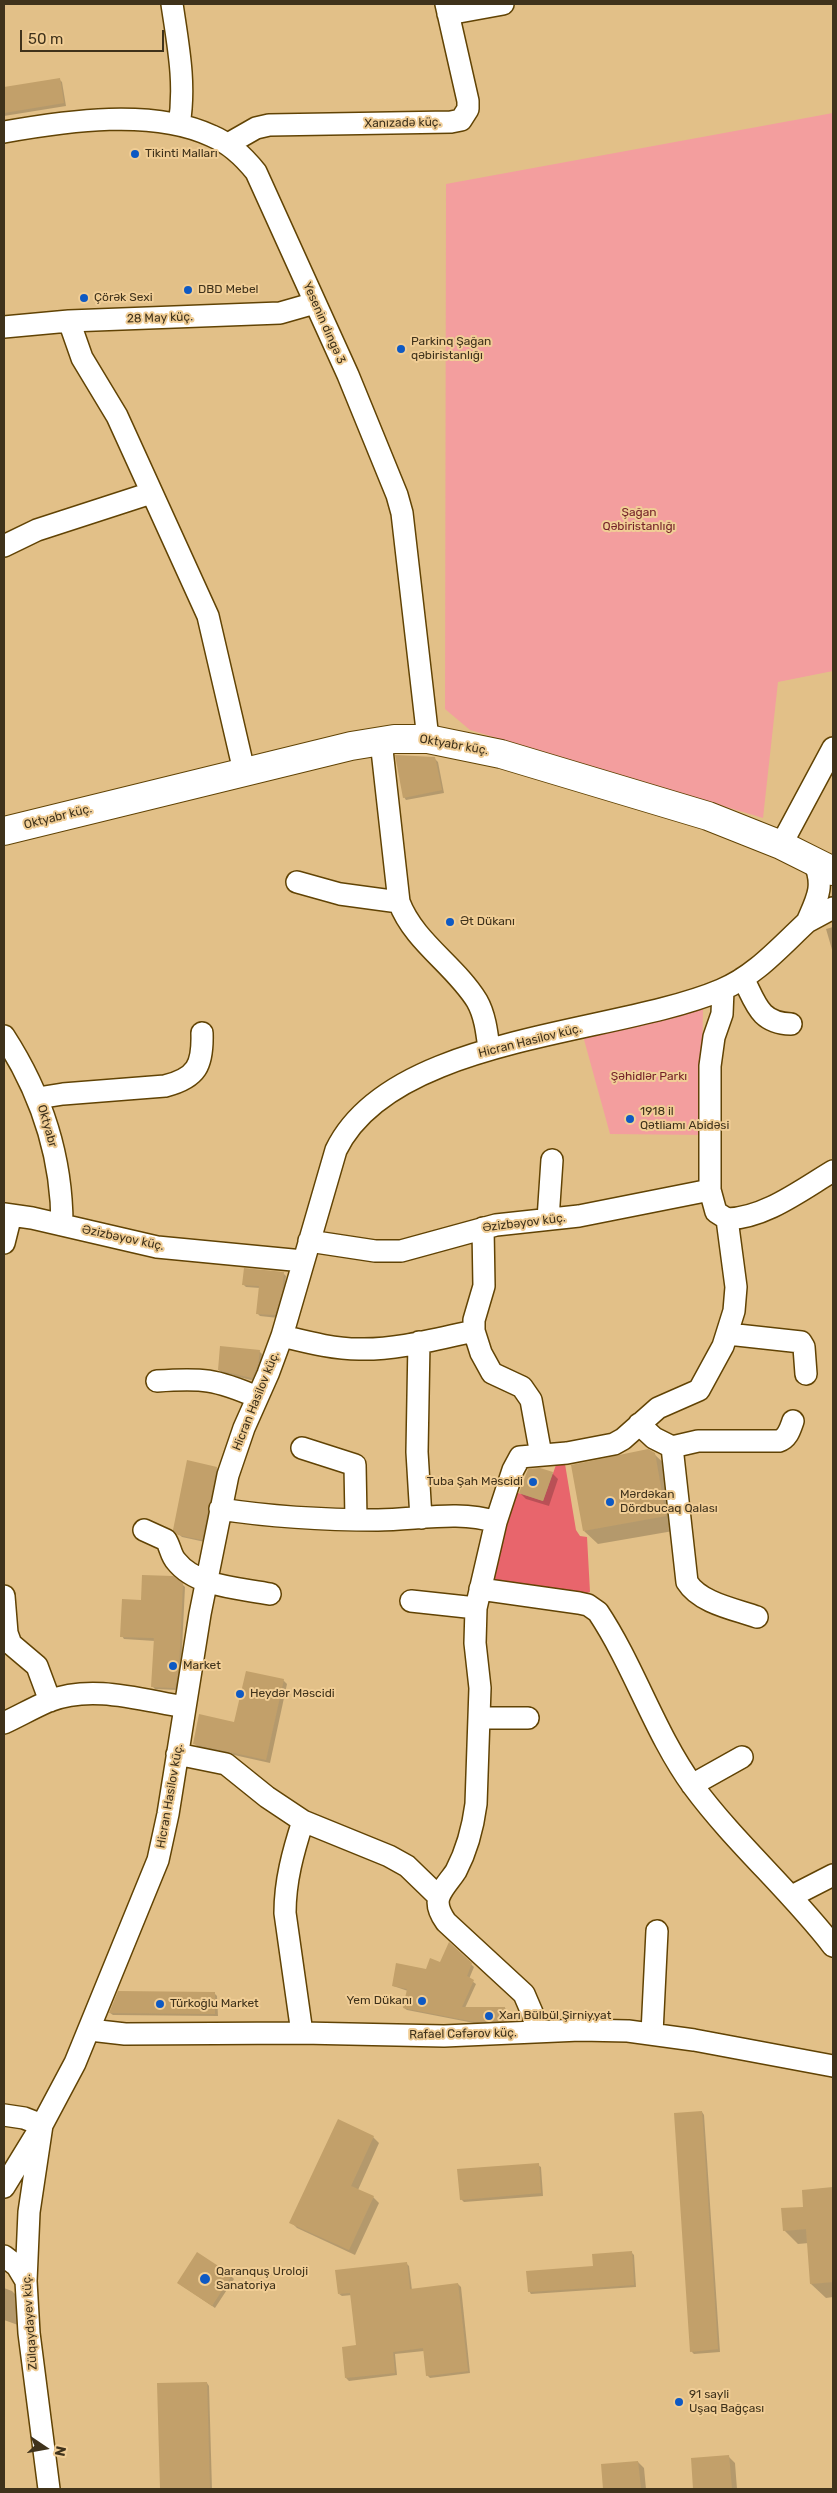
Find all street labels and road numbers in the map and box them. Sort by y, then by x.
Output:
street label: Xanızadə küç. [364,115,442,131]
street label: Yesenin dıngə 3 [300,280,348,366]
street label: 28 May küç. [127,310,193,326]
street label: Oktyabr küç. [418,732,490,758]
street label: Oktyabr küç. [22,802,94,832]
street label: Hicran Hasilov küç. [477,1021,583,1061]
street label: Oktyabr [34,1103,60,1149]
street label: Əzizbəyov küç. [482,1211,566,1235]
street label: Əzizbəyov küç. [81,1222,165,1254]
street label: Hicran Hasilov küç. [230,1349,282,1453]
street label: Hicran Hasilov küç. [154,1743,186,1849]
street label: Rafael Cəfərov küç. [409,2026,517,2042]
street label: Zülqaydayev küç. [19,2273,41,2371]

